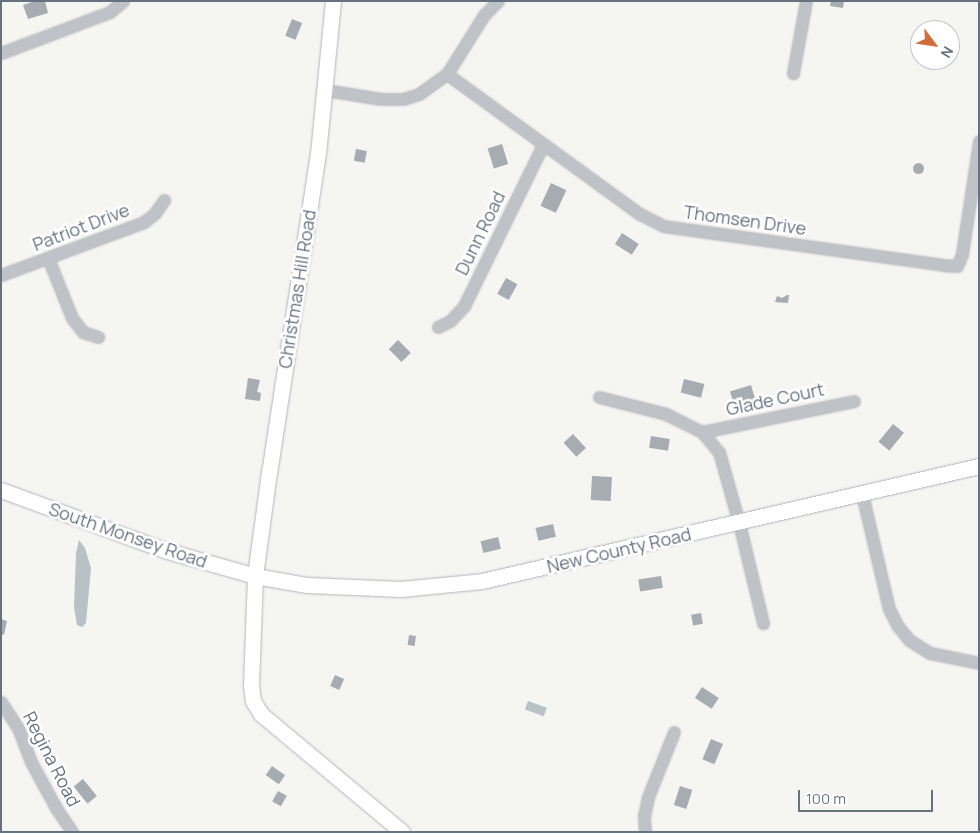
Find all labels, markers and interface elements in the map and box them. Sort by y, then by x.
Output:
north arrow [910,20,960,70]
text: N [937,43,958,62]
street label: Dunn Road [450,188,510,278]
street label: Patriot Drive [30,199,132,255]
street label: Thomsen Drive [682,201,808,239]
street label: Christmas Hill Road [274,208,320,370]
street label: Glade Court [724,378,826,420]
street label: South Monsey Road [46,498,210,572]
street label: New County Road [545,523,693,577]
street label: Regina Road [19,708,85,810]
scale bar [800,780,935,812]
text: 100 m [806,788,846,809]

